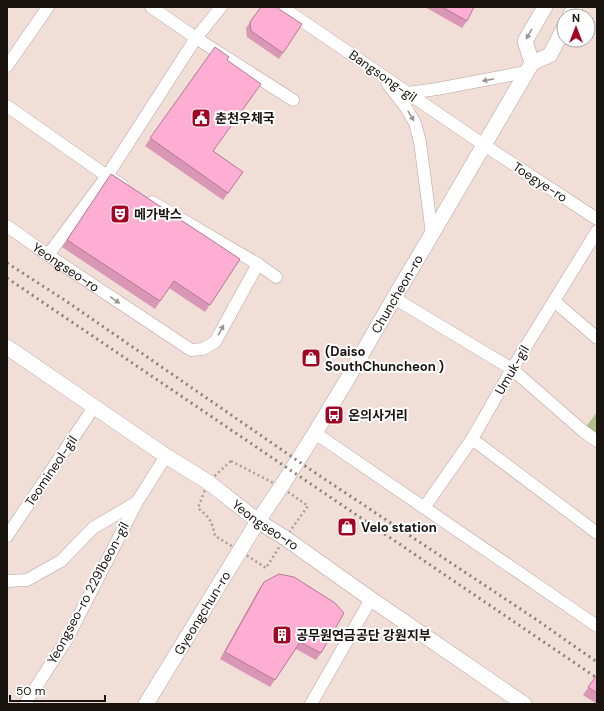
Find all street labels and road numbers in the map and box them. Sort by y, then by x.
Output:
street label: Bangsong-gil [346,46,420,106]
street label: Toegye-ro [509,158,571,206]
street label: Yeongseo-ro [29,238,103,296]
street label: Chuncheon-ro [367,251,427,336]
street label: Umuk-gil [491,342,533,398]
street label: Teomineol-gil [21,432,81,510]
street label: Yeongseo-ro [229,496,302,554]
street label: Yeongseo-ro 2291beon-gil [43,519,133,667]
street label: Gyeongchun-ro [170,567,234,658]

